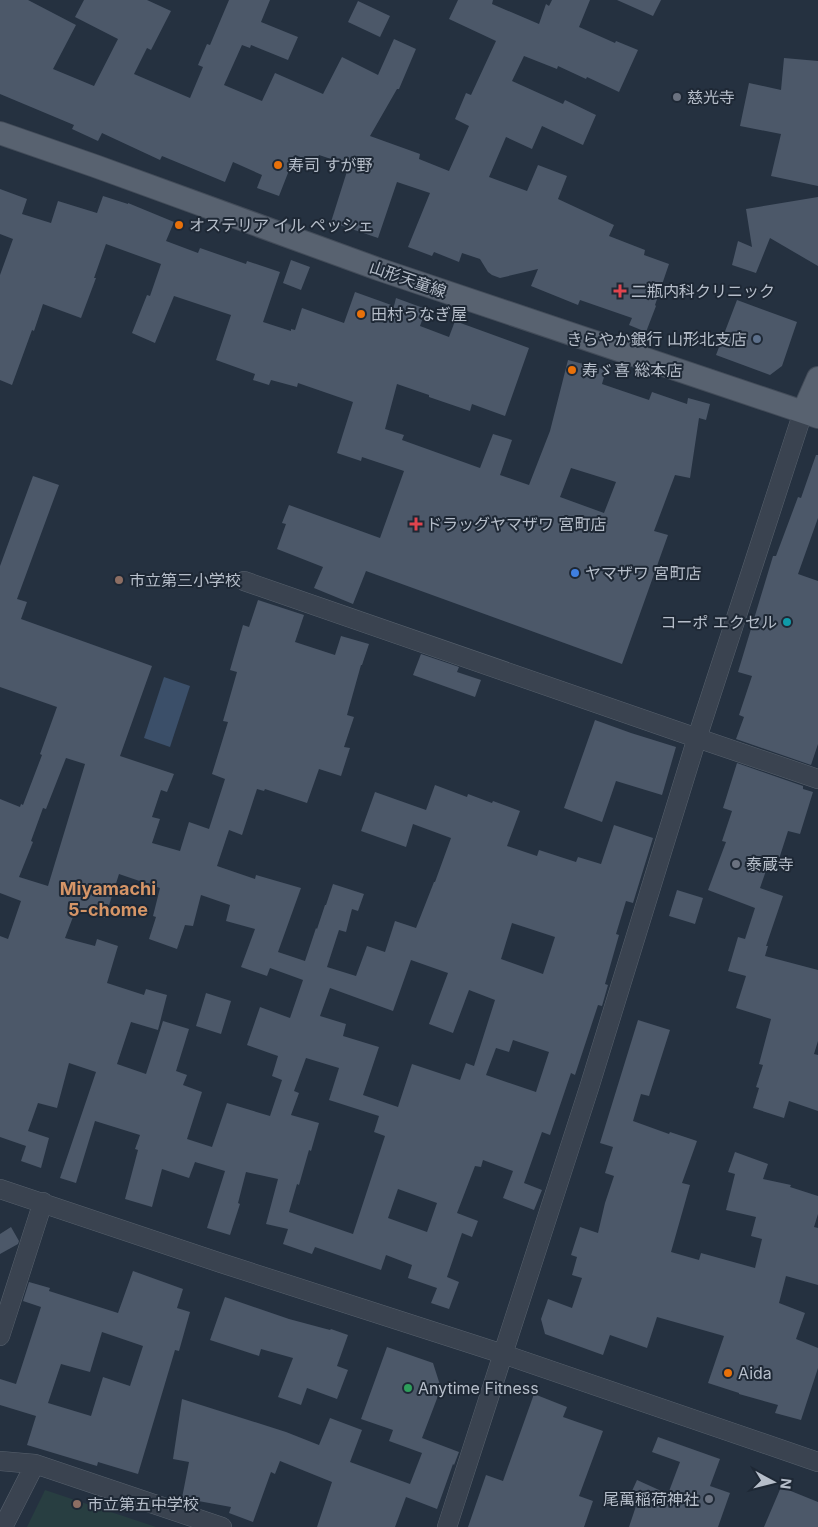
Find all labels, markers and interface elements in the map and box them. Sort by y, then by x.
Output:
place label: 慈光寺 [687,87,735,107]
marker: 慈光寺 [671,91,683,103]
place label: 寿司 すが野 [288,155,373,175]
marker: 寿司 すが野 [272,159,284,171]
place label: オステリア イル ペッシェ [189,215,374,235]
marker: オステリア イル ペッシェ [173,219,185,231]
street label: 山形天童線 [367,257,449,301]
place label: 二瓶内科クリニック [631,281,775,301]
marker: 二瓶内科クリニック [613,284,627,298]
place label: 田村うなぎ屋 [371,304,467,324]
marker: 田村うなぎ屋 [355,308,367,320]
place label: きらやか銀行 山形北支店 [566,329,747,349]
marker: きらやか銀行 山形北支店 [751,333,763,345]
place label: 寿ゞ喜 総本店 [582,360,683,380]
marker: 寿ゞ喜 総本店 [566,364,578,376]
place label: ドラッグヤマザワ 宮町店 [426,514,607,534]
marker: ドラッグヤマザワ 宮町店 [410,518,422,530]
place label: ヤマザワ 宮町店 [585,563,702,583]
marker: ヤマザワ 宮町店 [569,567,581,579]
place label: 市立第三小学校 [129,570,241,590]
marker: 市立第三小学校 [113,574,125,586]
place label: コーポ エクセル [660,612,777,632]
marker: コーポ エクセル [781,616,793,628]
place label: 泰蔵寺 [746,854,794,874]
marker: 泰蔵寺 [730,858,742,870]
district label: Miyamachi 5-chome [60,878,156,920]
place label: Aida [738,1363,772,1383]
marker: Aida [722,1367,734,1379]
place label: Anytime Fitness [418,1378,539,1398]
marker: Anytime Fitness [402,1382,414,1394]
north arrow [748,1457,798,1507]
text: N [777,1477,795,1490]
place label: 尾萬稲荷神社 [603,1489,699,1509]
marker: 尾萬稲荷神社 [703,1493,715,1505]
place label: 市立第五中学校 [87,1494,199,1514]
marker: 市立第五中学校 [71,1498,83,1510]

